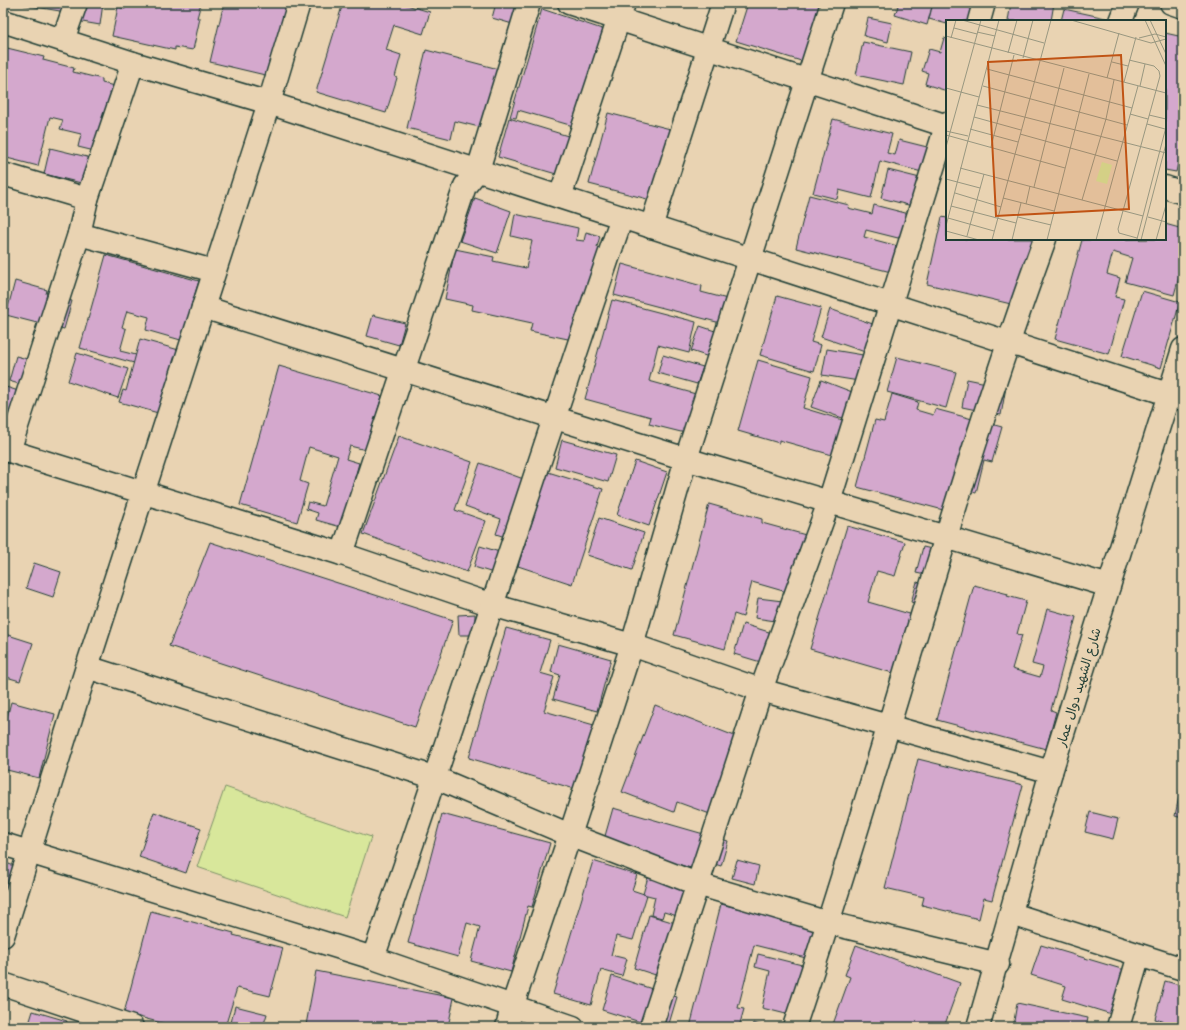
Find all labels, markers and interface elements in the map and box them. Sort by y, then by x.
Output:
inset map [946,20,1166,240]
street label: شارع الشهيد دوال عمار [1053,626,1106,750]

